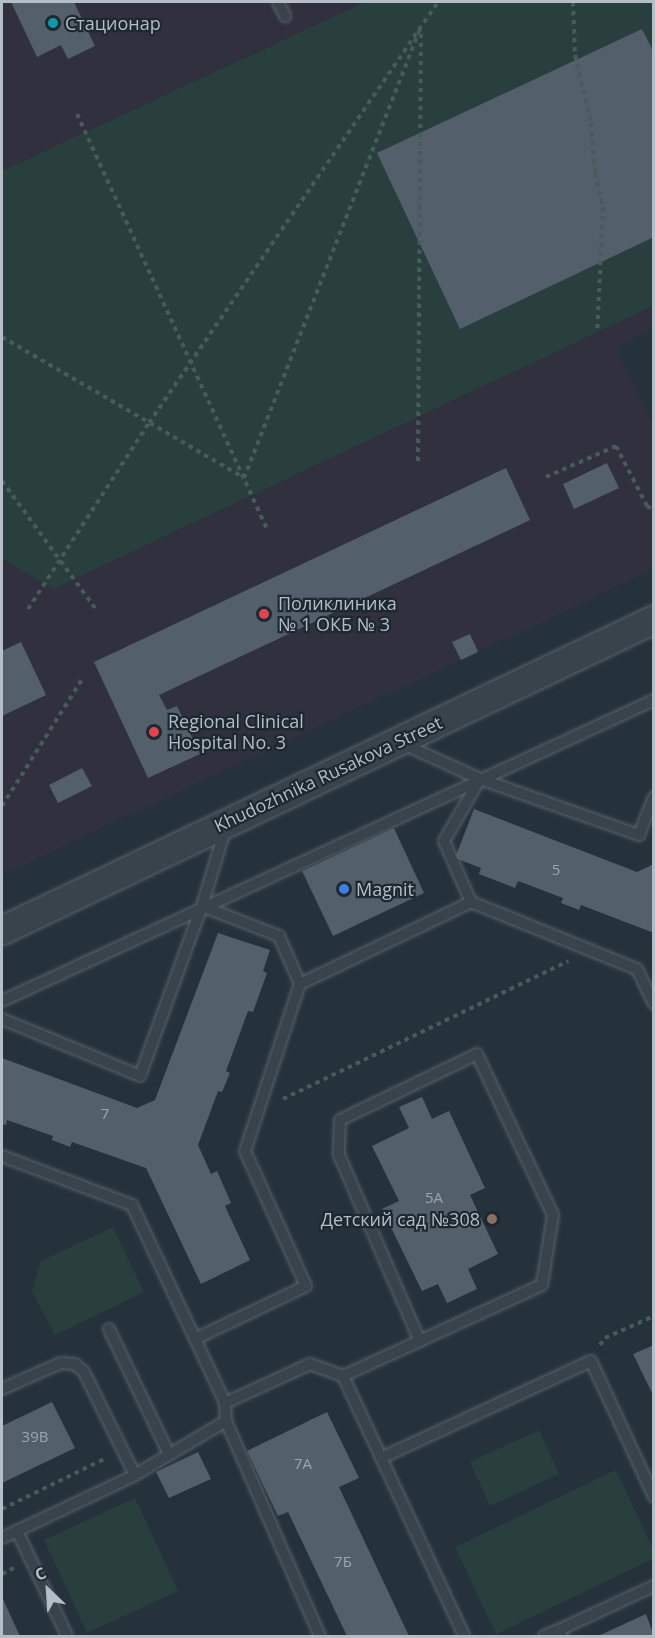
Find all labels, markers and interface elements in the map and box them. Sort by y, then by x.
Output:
place label: Стационар [65,12,161,34]
marker: Стационар [46,16,60,30]
place label: Поликлиника № 1 ОКБ № 3 [278,593,397,636]
marker: Поликлиника № 1 ОКБ № 3 [255,605,273,623]
place label: Regional Clinical Hospital No. 3 [168,711,304,754]
street label: Khudozhnika Rusakova Street [211,712,445,836]
marker: Regional Clinical Hospital No. 3 [145,723,163,741]
house number: 5 [552,861,560,879]
place label: Magnit [356,878,414,900]
marker: Magnit [337,882,351,896]
house number: 7 [101,1105,109,1123]
house number: 5А [425,1189,443,1207]
place label: Детский сад №308 [321,1208,480,1230]
marker: Детский сад №308 [485,1212,499,1226]
house number: 39В [22,1428,48,1446]
house number: 7А [294,1455,312,1473]
house number: 7Б [334,1553,352,1571]
north arrow [18,1560,78,1620]
text: С [31,1562,50,1586]

